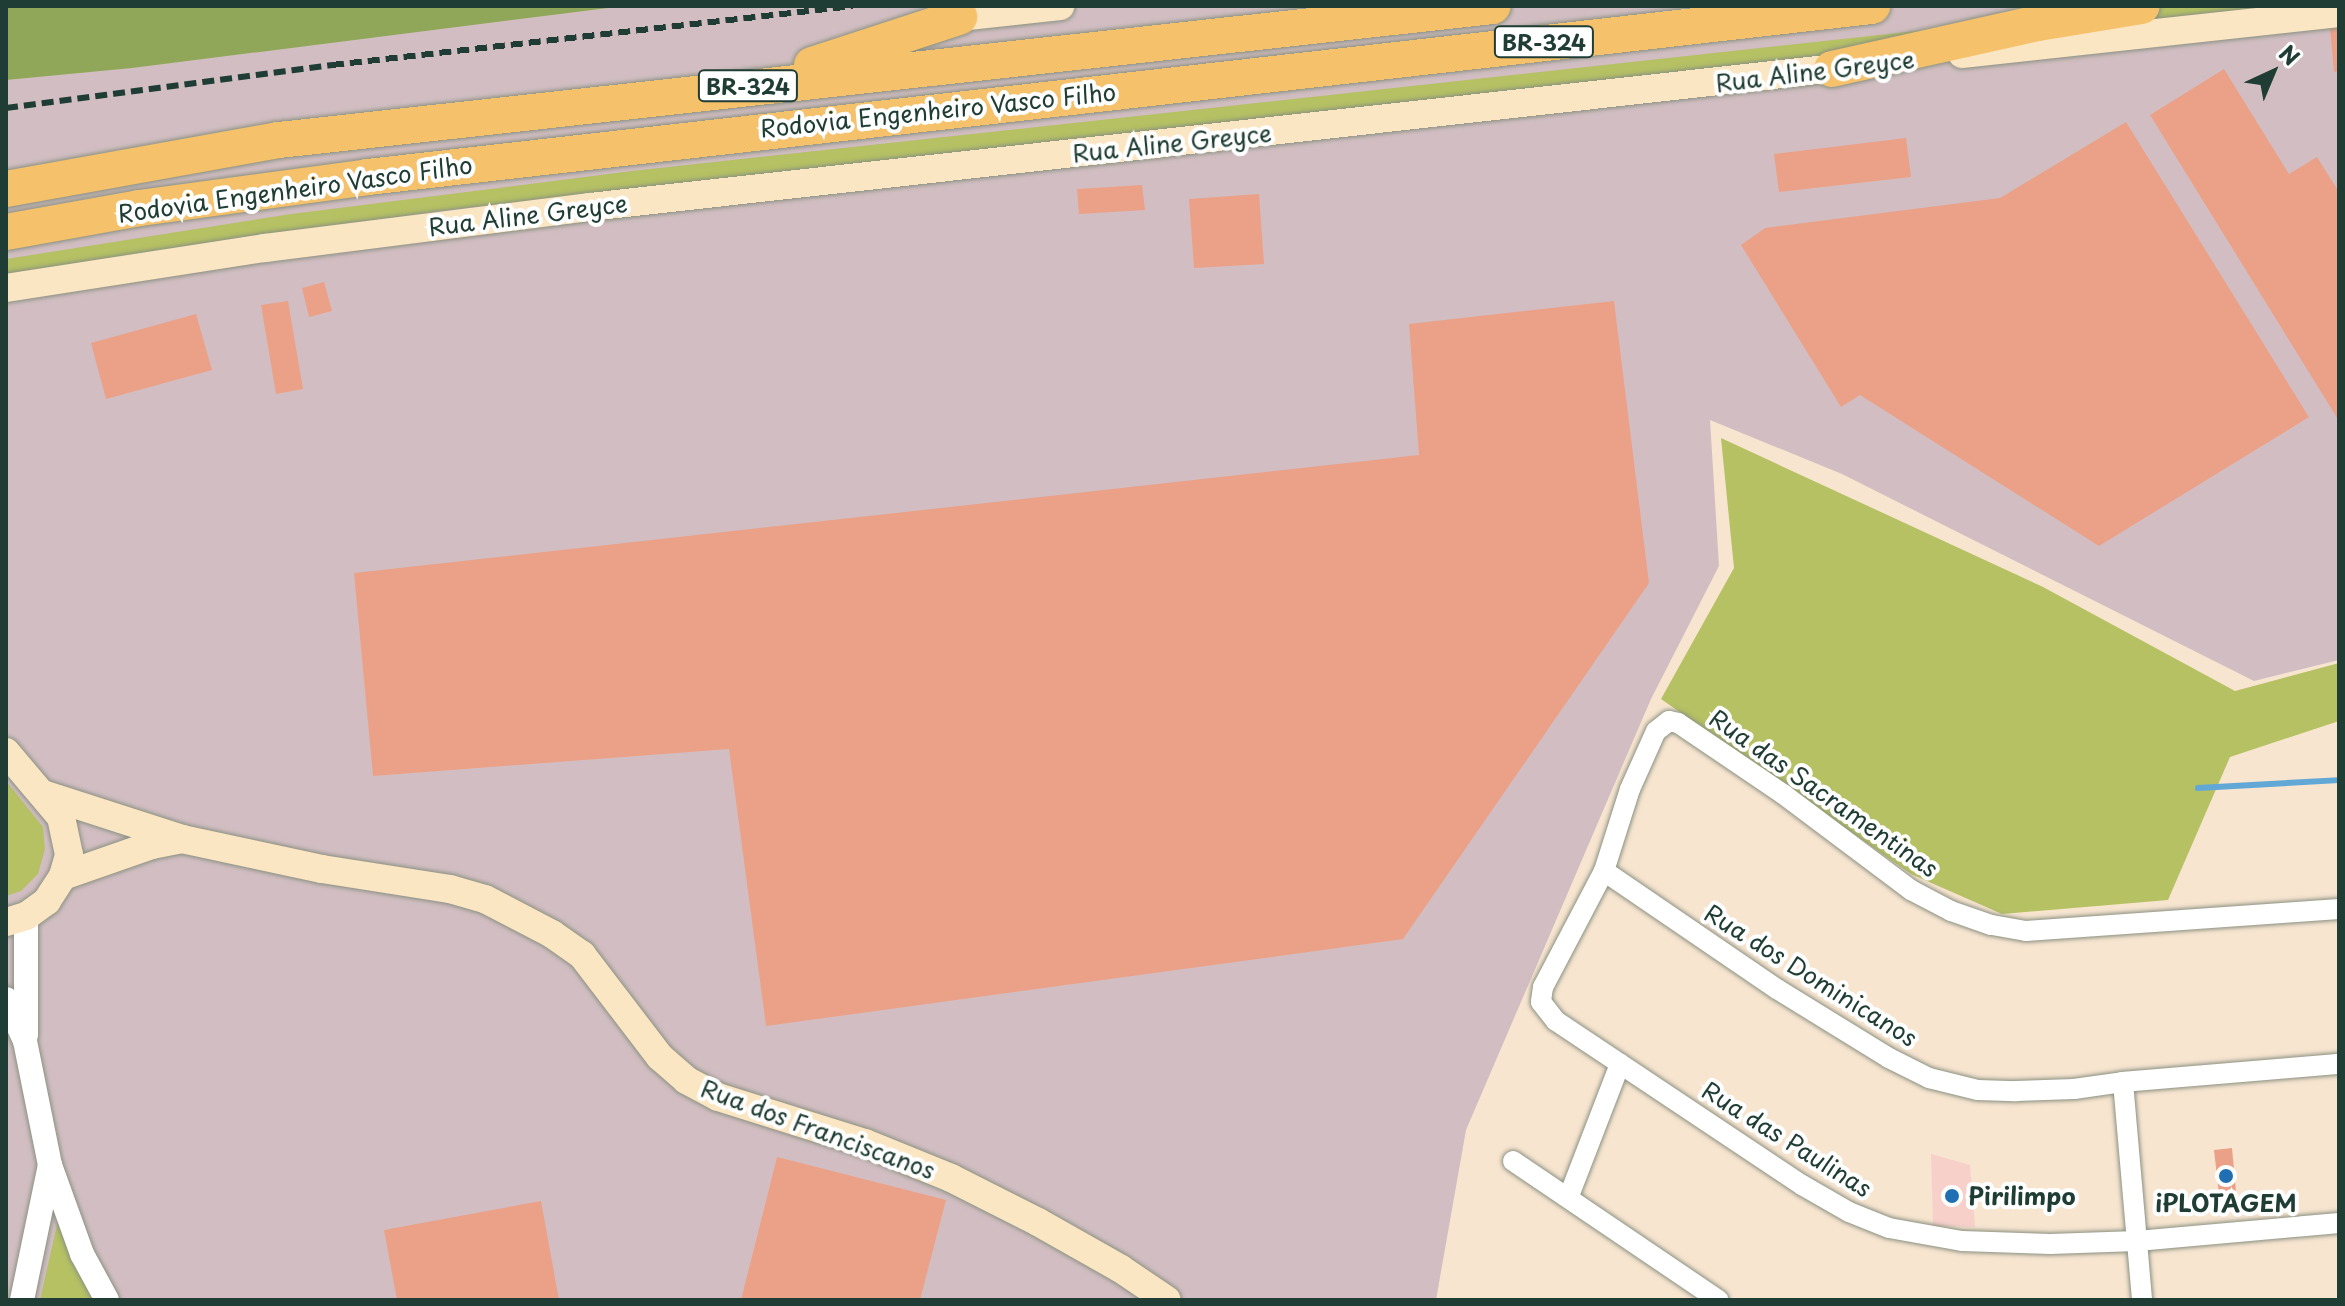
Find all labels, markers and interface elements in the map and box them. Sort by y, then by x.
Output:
road number: BR-324 [1492,24,1596,60]
north arrow [2233,32,2313,112]
text: N [2272,36,2308,72]
street label: Rua Aline Greyce [1713,44,1917,98]
road number: BR-324 [696,68,800,104]
street label: Rodovia Engenheiro Vasco Filho [758,77,1118,143]
street label: Rua Aline Greyce [1070,118,1274,168]
street label: Rodovia Engenheiro Vasco Filho [115,150,475,228]
street label: Rua Aline Greyce [426,188,630,242]
street label: Rua das Sacramentinas [1703,702,1945,884]
street label: Rua dos Dominicanos [1699,897,1923,1053]
street label: Rua dos Franciscanos [696,1073,940,1185]
street label: Rua das Paulinas [1696,1075,1878,1203]
marker: iPLOTAGEM [2217,1167,2235,1185]
place label: Pirilimpo [1968,1182,2076,1210]
marker: Pirilimpo [1943,1187,1961,1205]
place label: iPLOTAGEM [2155,1189,2297,1217]

